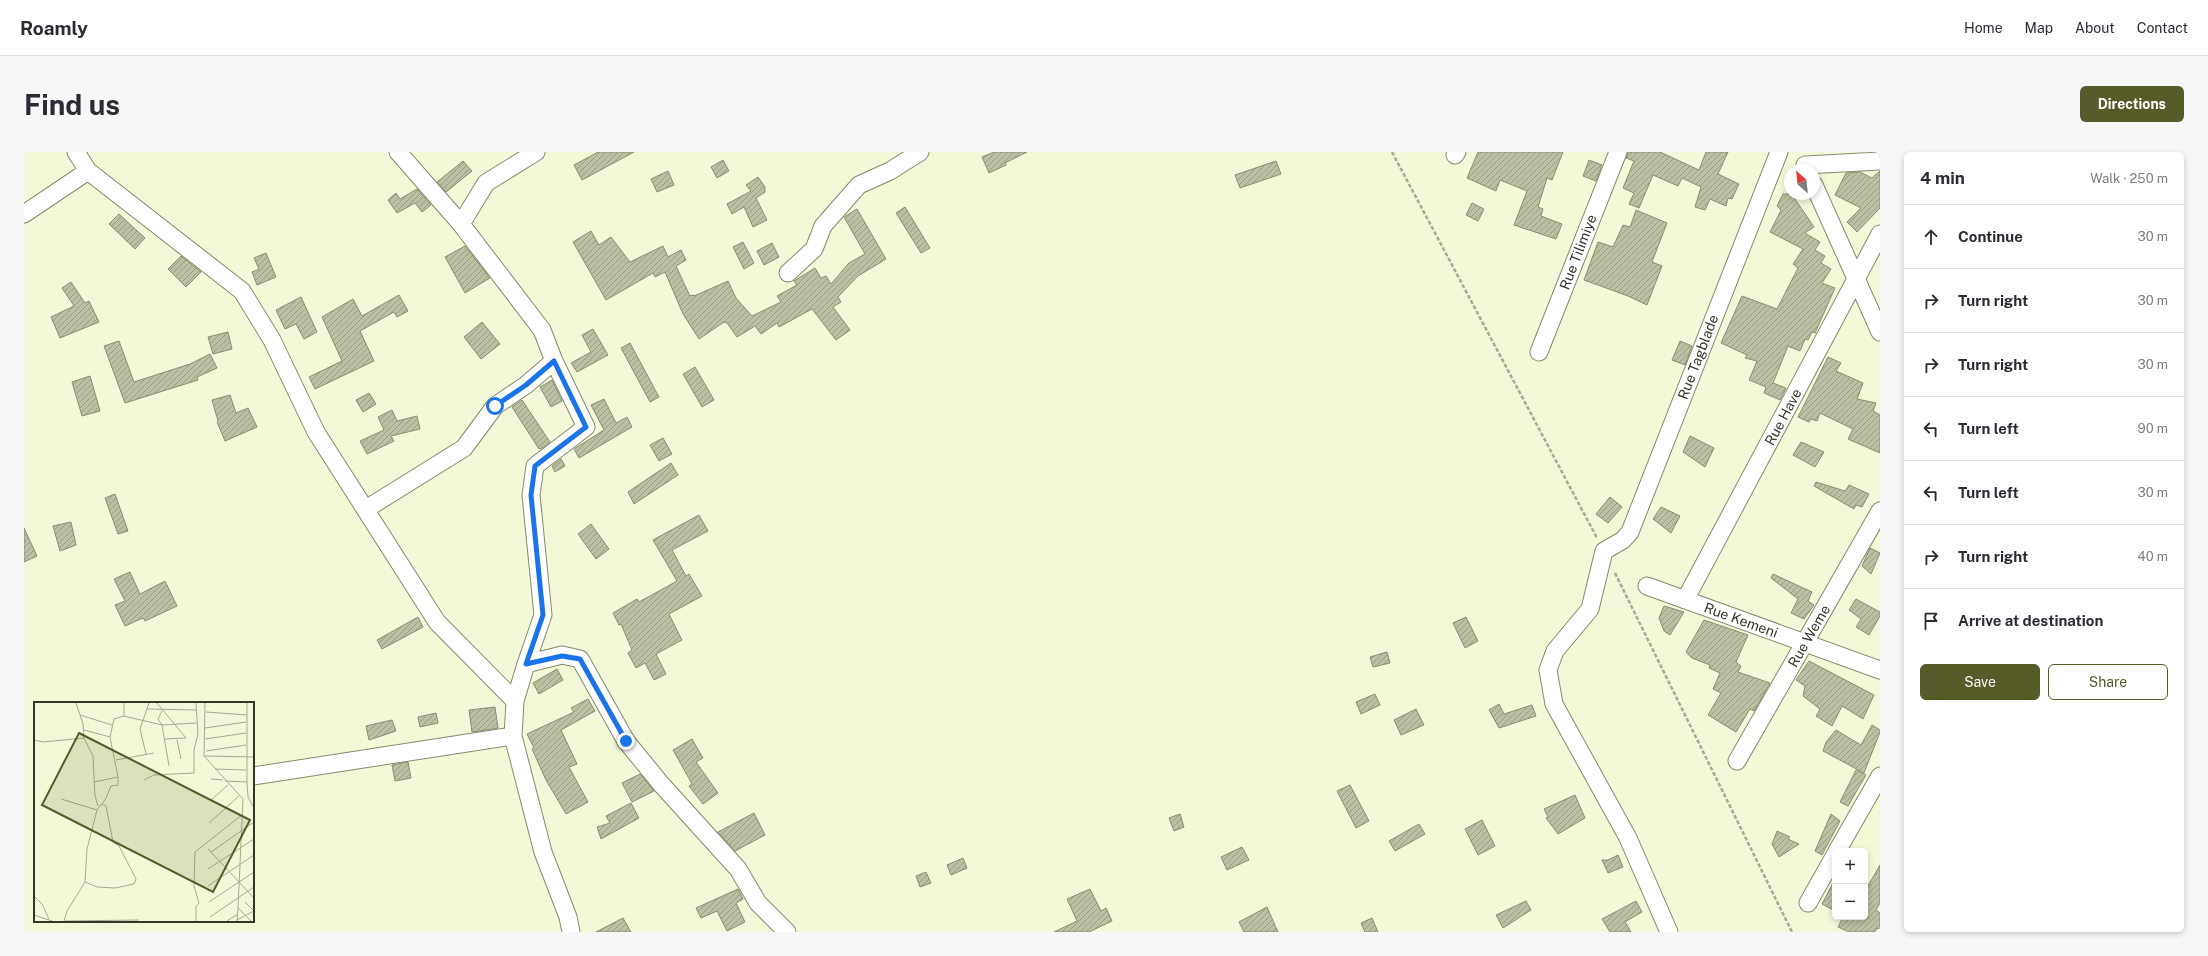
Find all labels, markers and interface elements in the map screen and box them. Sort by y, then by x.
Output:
text: Roamly [20,17,88,39]
text: Home [1964,20,2003,36]
text: Map [2025,20,2053,36]
text: About [2075,20,2115,36]
text: Contact [2137,20,2188,36]
button: Directions [2080,86,2184,122]
text: Find us [24,88,120,121]
north arrow [1784,164,1820,200]
text: 4 min [1920,168,1965,188]
text: Walk · 250 m [2090,171,2168,186]
street label: Rue Tilimiye [1556,212,1600,292]
icon: ahead [1920,226,1942,248]
text: Continue [1958,228,2023,245]
text: 30 m [2138,229,2168,244]
icon: right [1920,290,1942,312]
text: Turn right [1958,292,2028,309]
text: 30 m [2138,293,2168,308]
street label: Rue Tagblade [1675,312,1721,402]
icon: right [1920,354,1942,376]
text: Turn right [1958,356,2028,373]
text: 30 m [2138,357,2168,372]
street label: Rue Have [1761,386,1805,448]
route start [486,397,504,415]
icon: left [1920,418,1942,440]
text: Turn left [1958,420,2019,437]
text: 90 m [2138,421,2168,436]
icon: left [1920,482,1942,504]
text: Turn left [1958,484,2019,501]
text: 30 m [2138,485,2168,500]
icon: right [1920,546,1942,568]
text: Turn right [1958,548,2028,565]
text: 40 m [2137,549,2168,564]
street label: Rue Kemeni [1702,599,1780,641]
street label: Rue Weme [1785,602,1833,670]
icon: arrive [1920,610,1942,632]
text: Arrive at destination [1958,612,2103,629]
button: Save [1920,664,2040,700]
button: Share [2048,664,2168,700]
inset map [34,702,254,922]
route end [617,732,635,750]
map controls [1832,848,1868,920]
button: + [1832,848,1868,884]
button: − [1832,884,1868,920]

